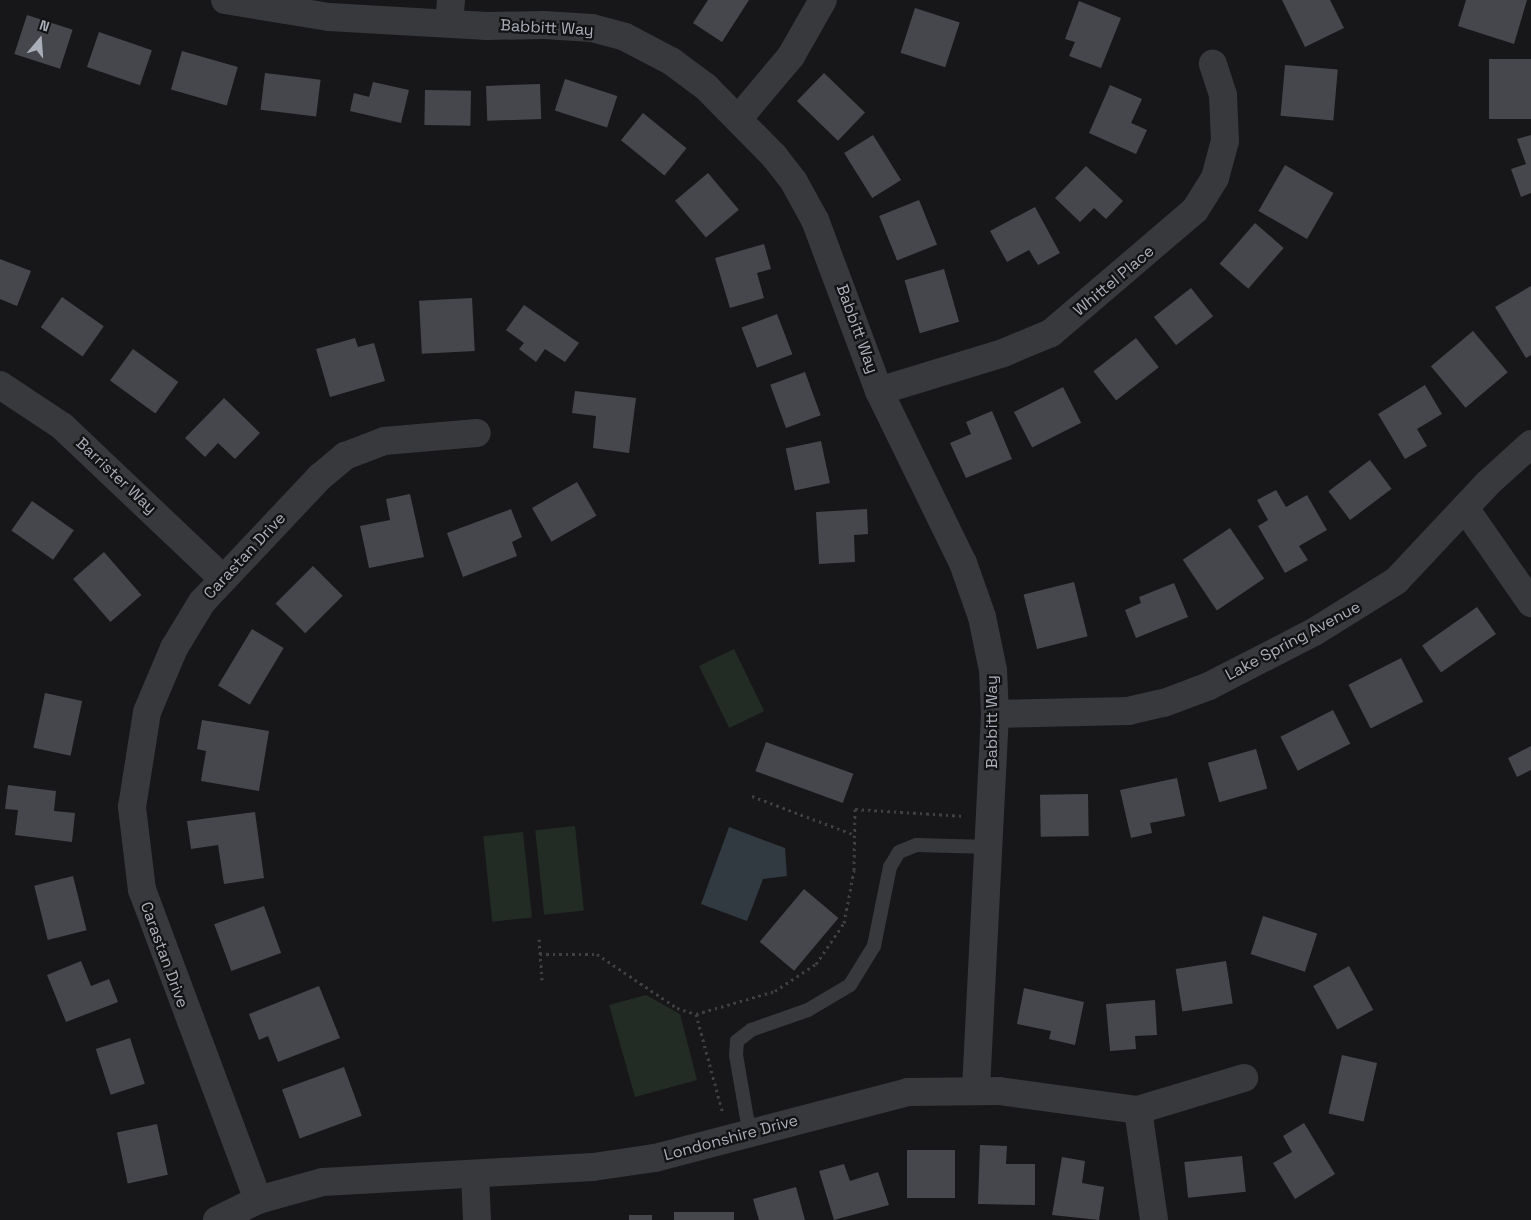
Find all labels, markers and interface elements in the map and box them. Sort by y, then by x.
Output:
north arrow [15,15,65,65]
text: N [37,16,52,36]
street label: Babbitt Way [500,16,594,40]
street label: Whittel Place [1070,242,1158,320]
street label: Babbitt Way [832,282,882,376]
street label: Barrister Way [72,434,160,518]
street label: Carastan Drive [200,509,290,603]
street label: Lake Spring Avenue [1222,597,1364,685]
street label: Babbitt Way [982,675,1002,769]
street label: Carastan Drive [136,899,192,1011]
street label: Londonshire Drive [662,1111,800,1165]

